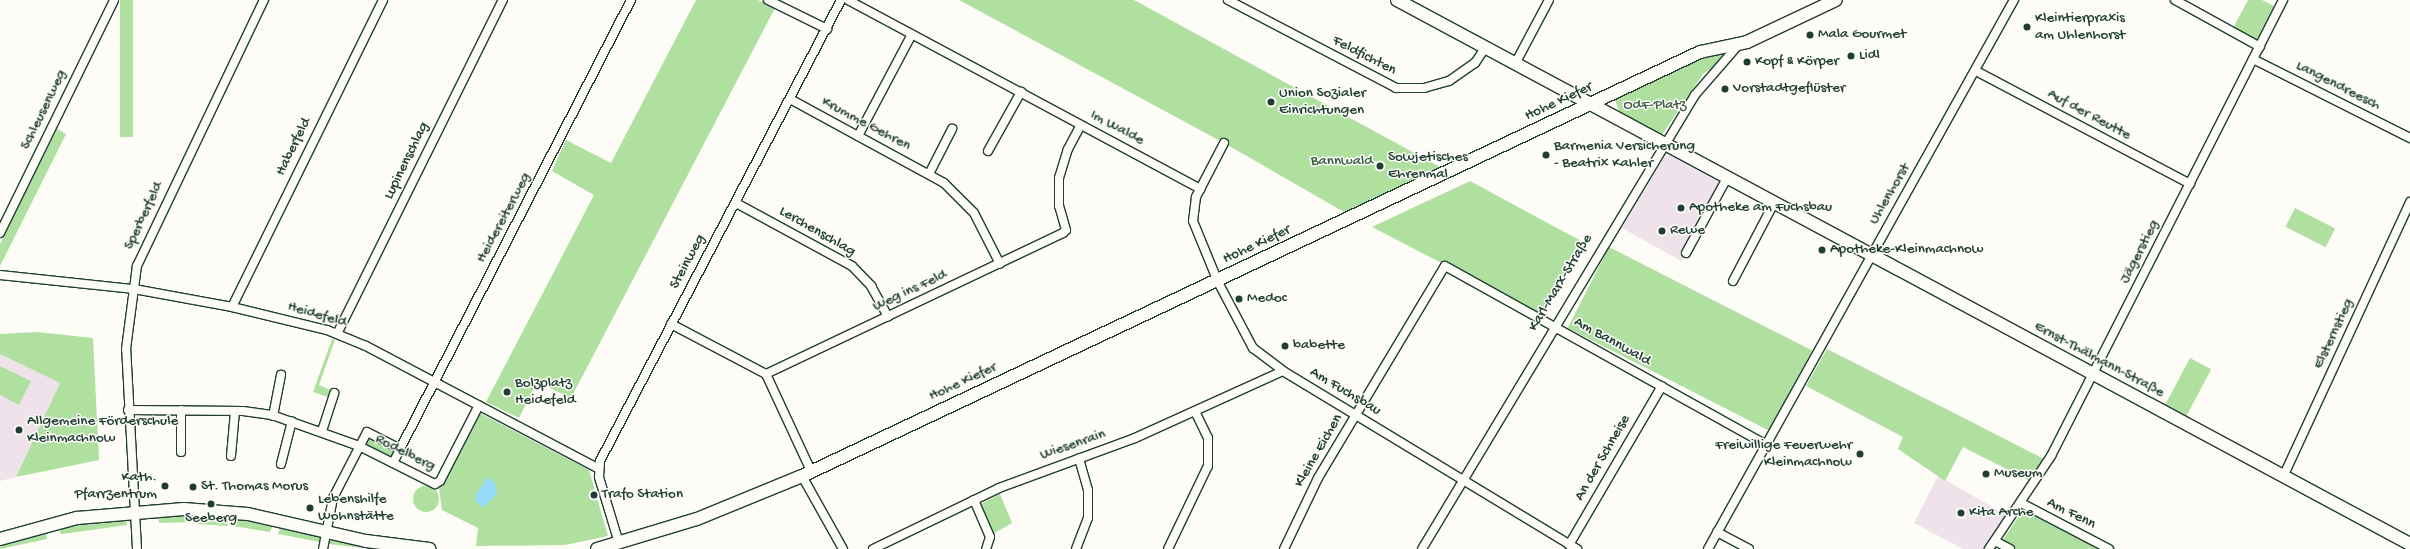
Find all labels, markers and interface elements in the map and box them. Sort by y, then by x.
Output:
place label: Kleintierpraxis am Uhlenhorst [2035,9,2125,44]
marker: Kleintierpraxis am Uhlenhorst [2022,22,2032,32]
place label: Mala Gourmet [1818,26,1906,44]
marker: Mala Gourmet [1805,30,1815,40]
street label: Feldfichten [1329,32,1399,80]
place label: Lidl [1859,47,1880,65]
marker: Lidl [1846,51,1856,61]
place label: Kopf & Körper [1755,53,1839,71]
marker: Kopf & Körper [1742,57,1752,67]
street label: Langendreesch [2293,57,2383,115]
street label: Schleusenweg [17,67,71,153]
street label: Hohe Kiefer [1522,79,1596,125]
place label: Vorstadtgeflüster [1733,80,1845,98]
place label: Union Sozialer Einrichtungen [1279,84,1366,119]
marker: Vorstadtgeflüster [1720,84,1730,94]
street label: Auf der Reutte [2044,85,2134,145]
street label: Krumme Gehren [818,93,914,155]
marker: Union Sozialer Einrichtungen [1266,97,1276,107]
park label: OdF-Platz [1624,97,1686,115]
street label: Im Walde [1087,106,1147,150]
street label: Haberfeld [272,115,316,179]
street label: Lupinenschlag [380,119,434,203]
place label: Barmenia Versicherung - Beatrix Kahler [1554,137,1695,172]
place label: Sowjetisches Ehrenmal [1388,148,1468,183]
marker: Barmenia Versicherung - Beatrix Kahler [1541,150,1551,160]
park label: Bannwald [1311,153,1373,171]
street label: Uhlenhorst [1865,160,1915,228]
marker: Sowjetisches Ehrenmal [1375,161,1385,171]
street label: Heidereiterweg [473,170,535,266]
street label: Sperberfeld [120,179,168,253]
place label: Apotheke am Fuchsbau [1689,199,1832,217]
street label: Lerchenschlag [776,203,858,261]
marker: Apotheke am Fuchsbau [1676,203,1686,213]
street label: Jägerstieg [2116,217,2164,287]
street label: Hohe Kiefer [1220,222,1294,268]
place label: Rewe [1670,222,1705,240]
marker: Rewe [1657,226,1667,236]
street label: Karl-Marx-Straße [1525,231,1597,335]
street label: Steinweg [666,232,710,292]
place label: Apotheke-Kleinmachnow [1830,241,1983,259]
marker: Apotheke-Kleinmachnow [1817,245,1827,255]
street label: Weg ins Feld [870,266,950,316]
place label: Medoc [1247,290,1287,308]
marker: Medoc [1234,294,1244,304]
street label: Elsternstieg [2310,296,2358,372]
street label: Heidefeld [285,298,349,332]
street label: Am Bannwald [1570,313,1654,371]
street label: Ernst-Thälmann-Straße [2031,318,2167,402]
place label: babette [1293,337,1345,355]
marker: babette [1280,341,1290,351]
street label: Hohe Kiefer [926,359,1000,405]
street label: Am Fuchsbau [1306,364,1384,420]
place label: Bolzplatz Heidefeld [515,374,576,409]
marker: Bolzplatz Heidefeld [502,387,512,397]
street label: Kleine Eichen [1291,411,1347,491]
place label: Allgemeine Förderschule Kleinmachnow [27,412,178,447]
street label: An der Schneise [1571,412,1635,504]
marker: Allgemeine Förderschule Kleinmachnow [14,425,24,435]
street label: Wiesenrain [1038,425,1108,465]
street label: Rodelberg [372,430,438,476]
place label: Freiwillige Feuerwehr Kleinmachnow [1715,436,1852,471]
marker: Freiwillige Feuerwehr Kleinmachnow [1855,449,1865,459]
place label: Museum [1994,465,2042,483]
place label: Kath. Pfarrzentrum [75,468,157,503]
marker: Museum [1981,469,1991,479]
place label: St. Thomas Morus [201,478,308,496]
marker: Kath. Pfarrzentrum [160,481,170,491]
marker: St. Thomas Morus [188,482,198,492]
place label: Trafo Station [602,486,683,504]
place label: Lebenshilfe Wohnstätte [318,490,394,525]
marker: Trafo Station [589,490,599,500]
street label: Am Fenn [2043,494,2099,534]
marker: Seeberg [206,499,216,509]
marker: Lebenshilfe Wohnstätte [305,503,315,513]
place label: Kita Arche [1969,504,2034,522]
marker: Kita Arche [1956,508,1966,518]
place label: Seeberg [185,510,237,528]

